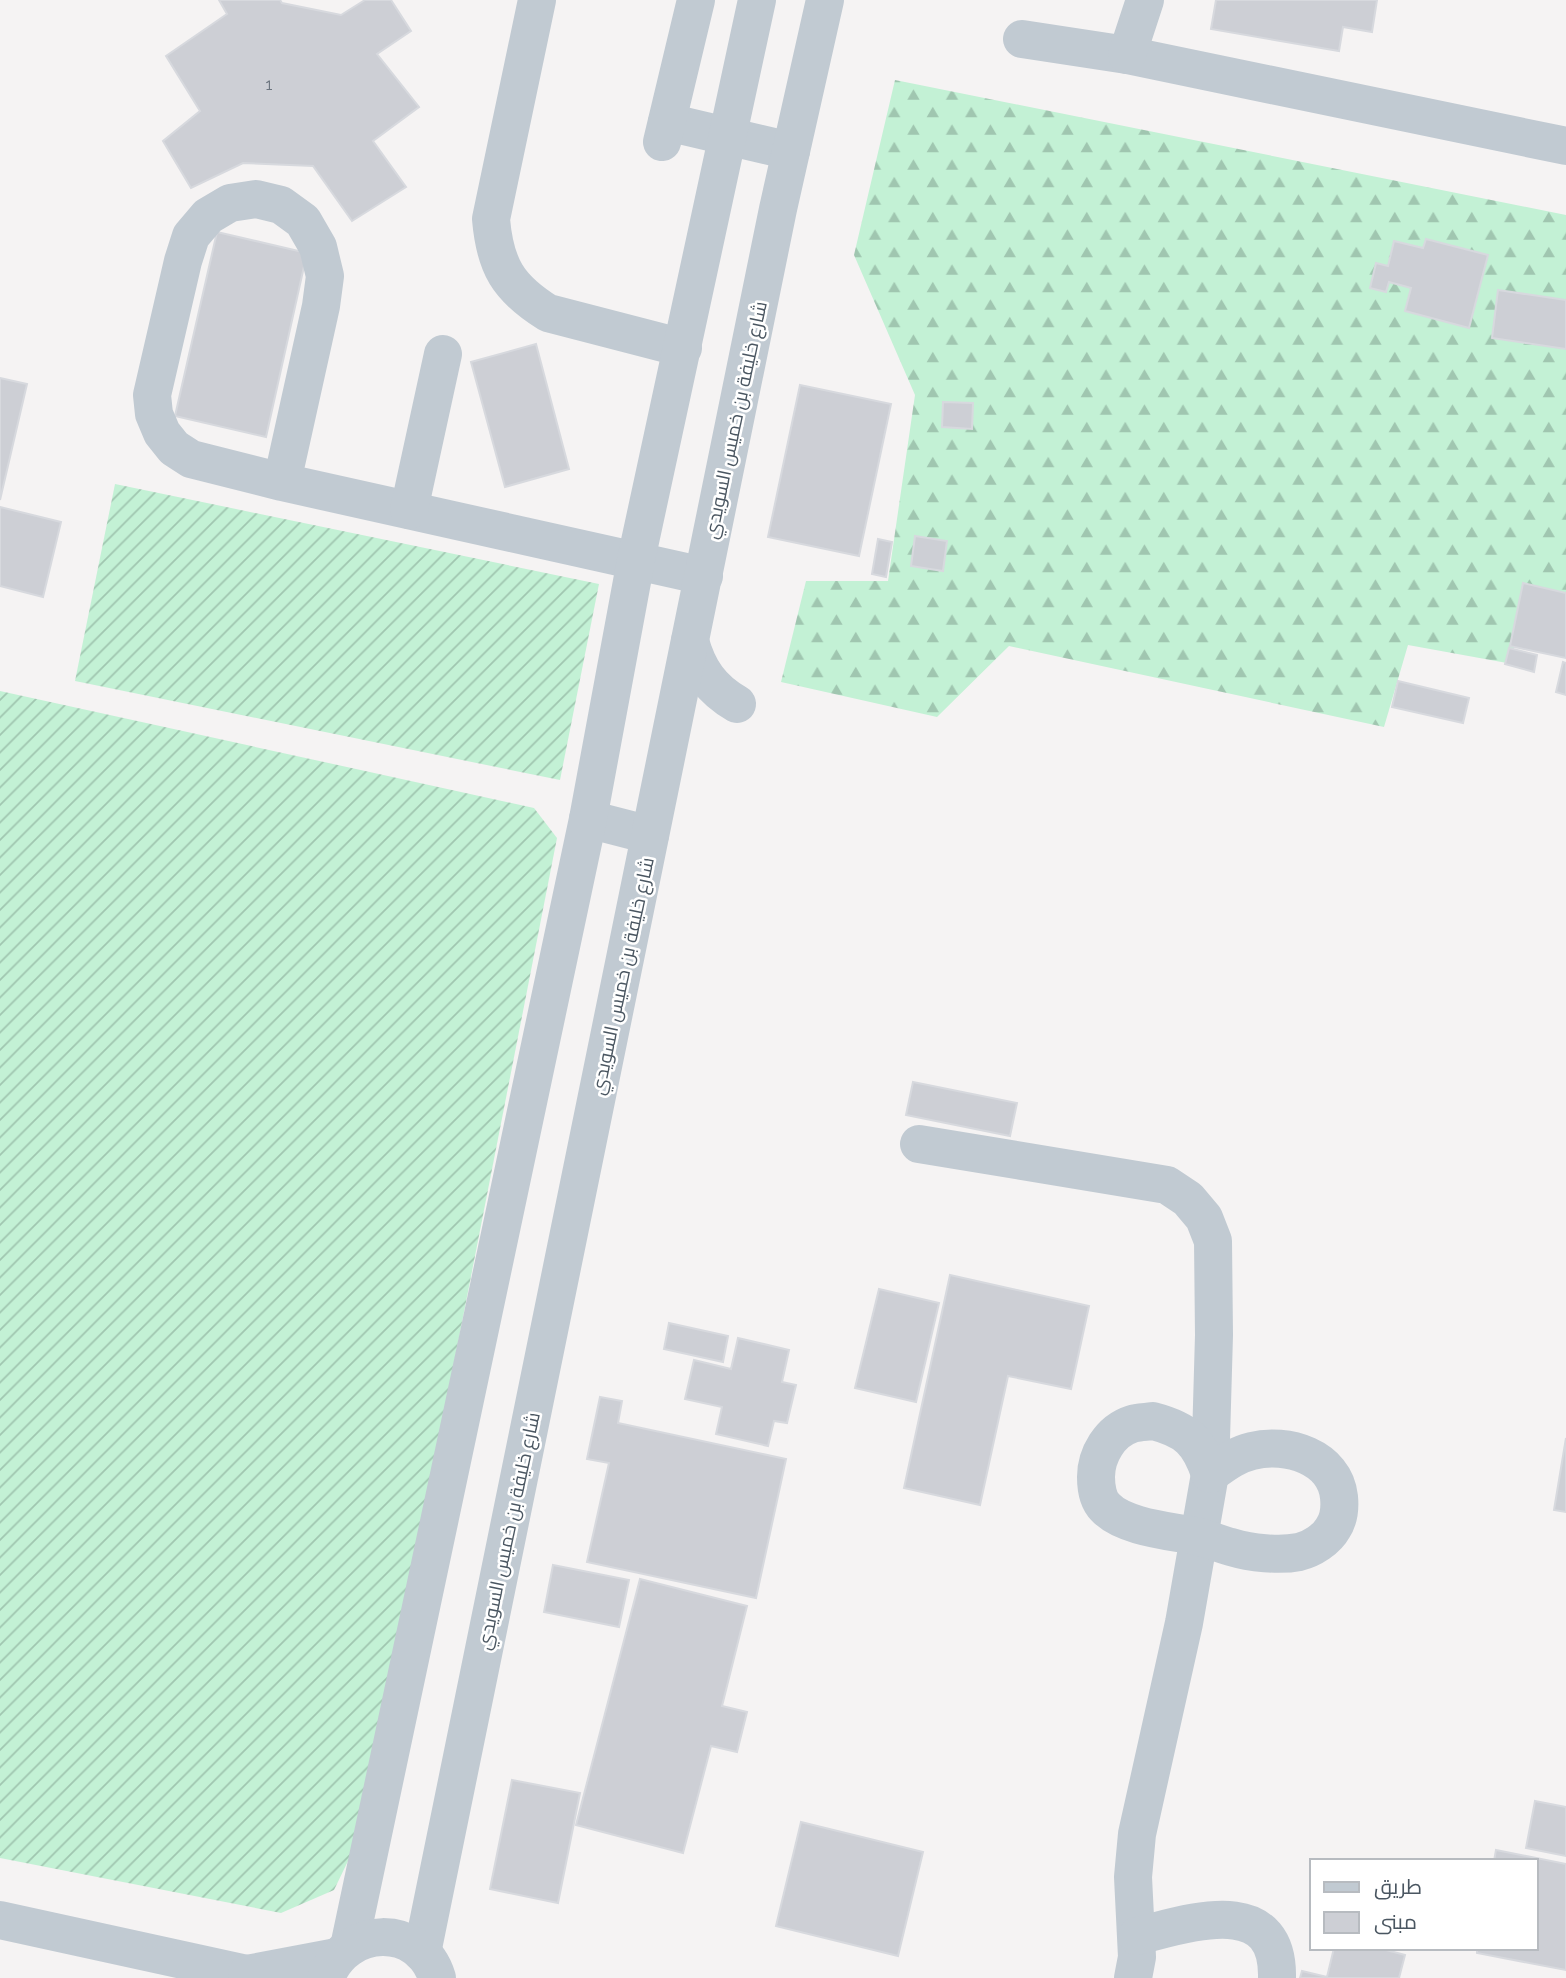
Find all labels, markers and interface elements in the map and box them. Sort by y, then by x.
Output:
house number: 1 [266,75,273,94]
street label: شارع خليفة بن خميس السويدي [699,299,775,542]
street label: شارع خليفة بن خميس السويدي [586,855,662,1098]
street label: شارع خليفة بن خميس السويدي [472,1410,548,1653]
legend [1310,1859,1538,1950]
text: طريق [1374,1874,1422,1900]
text: مبنى [1374,1909,1417,1935]

